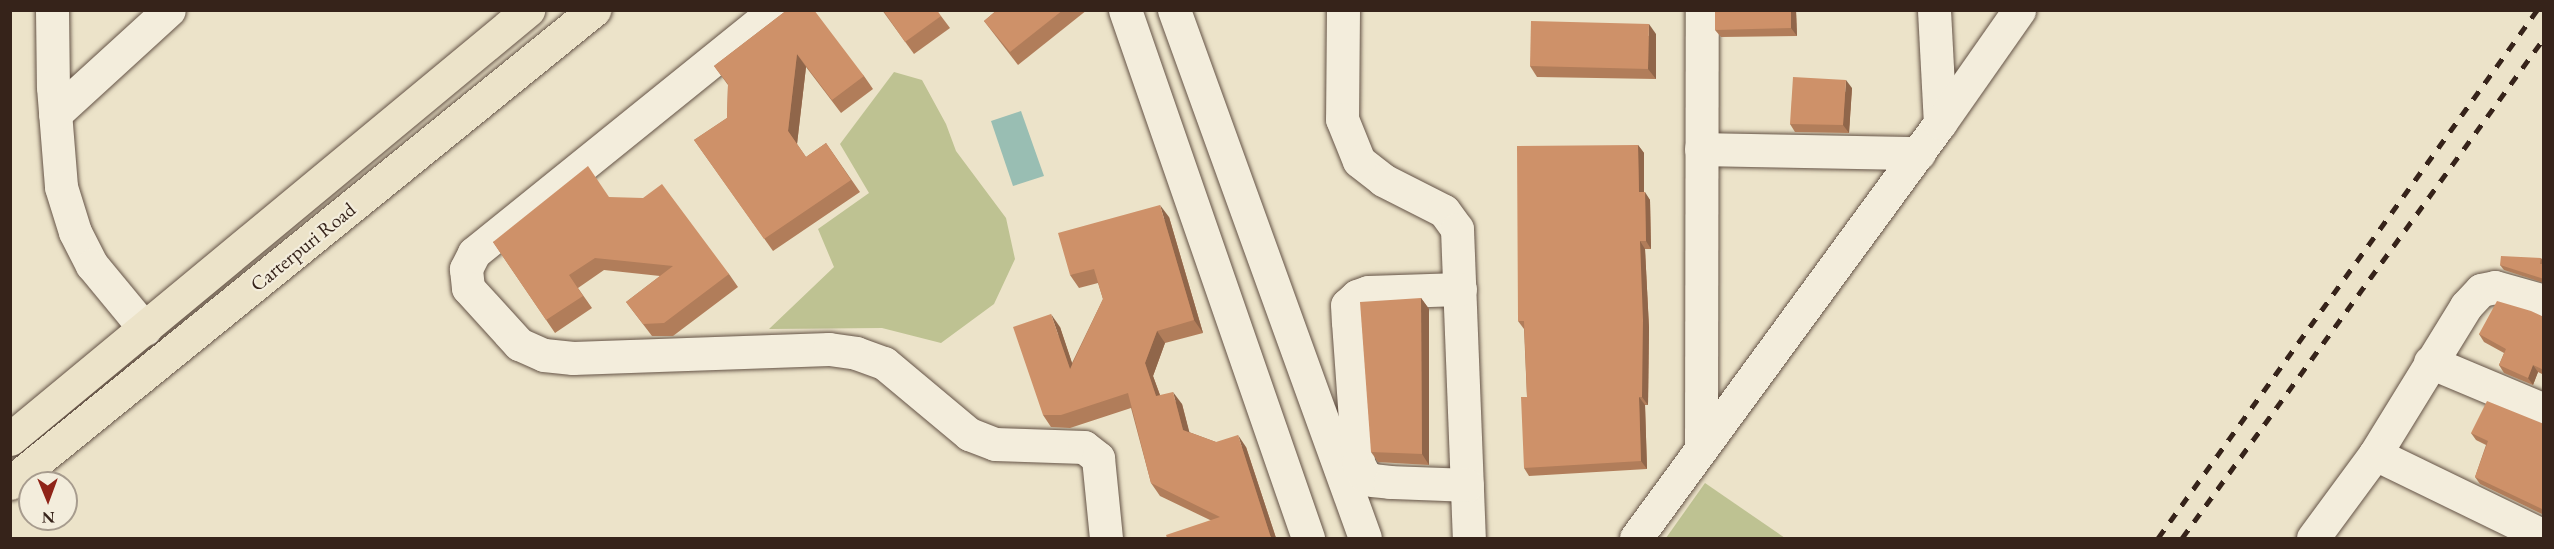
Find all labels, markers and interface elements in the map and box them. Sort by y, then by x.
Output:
street label: Carterpuri Road [246,197,360,297]
north arrow [18,471,78,531]
text: N [42,507,55,528]

